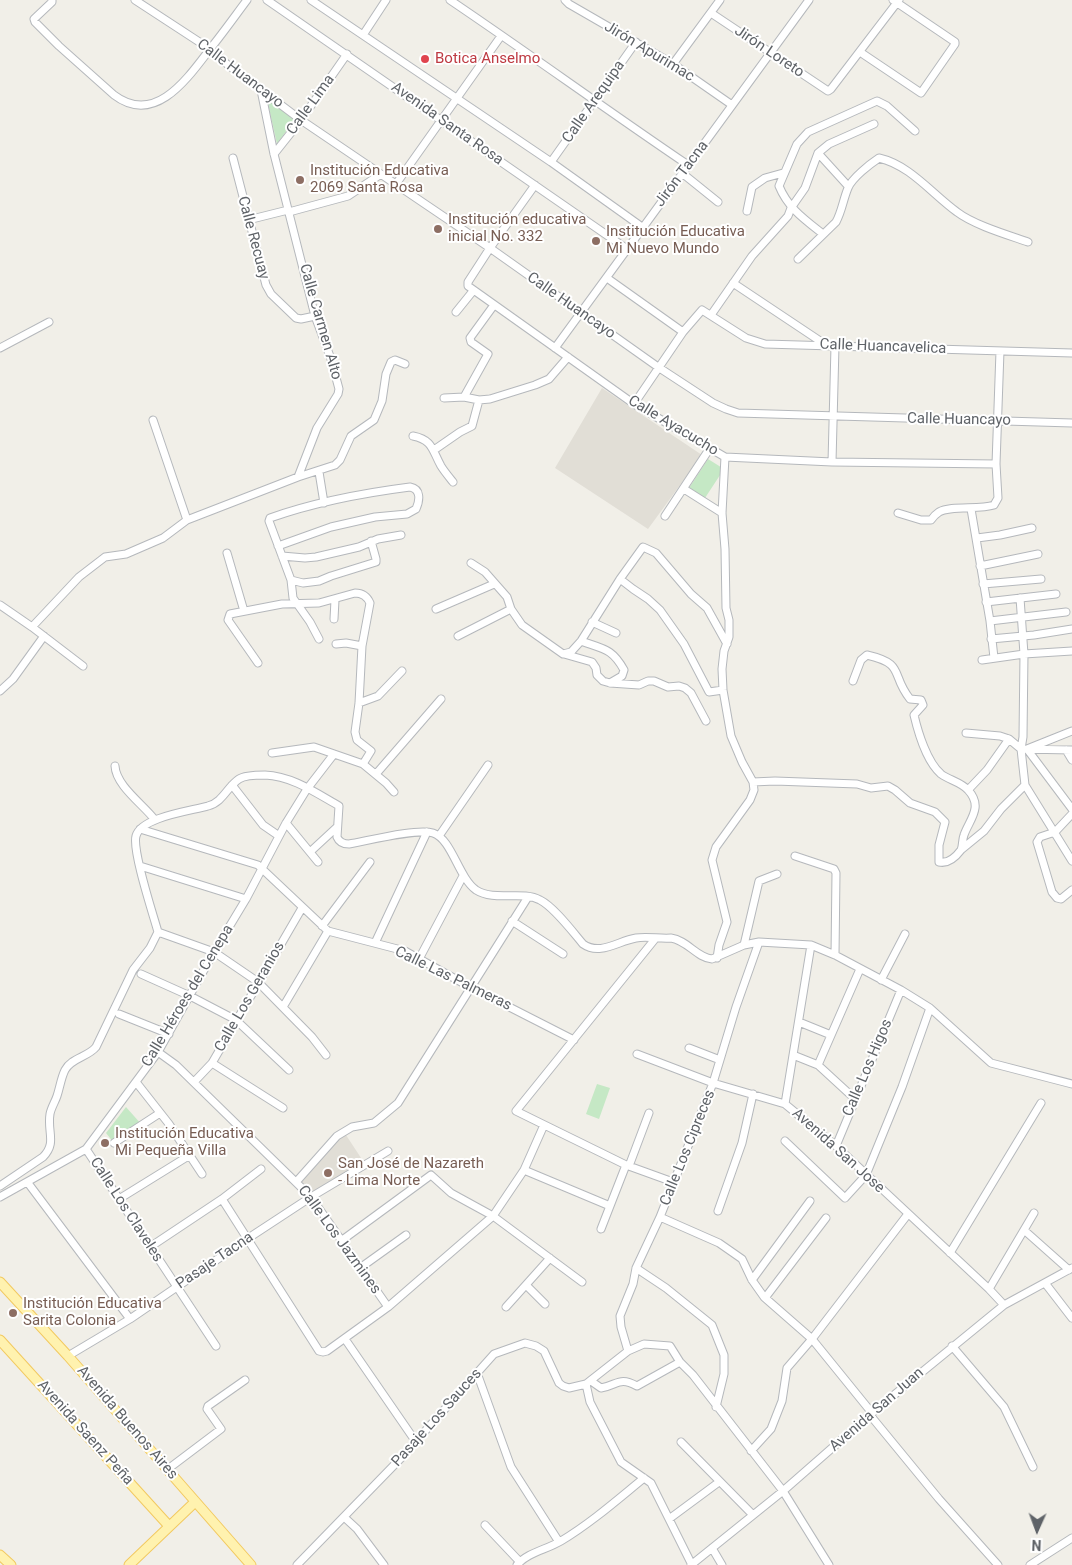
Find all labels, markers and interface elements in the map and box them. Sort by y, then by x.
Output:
street label: Jirón Apurimac [601,18,697,86]
street label: Jirón Loreto [731,22,807,82]
street label: Calle Huancayo [193,36,287,112]
place label: Botica Anselmo [435,50,540,68]
marker: Botica Anselmo [419,53,431,65]
street label: Calle Arequipa [559,57,629,147]
street label: Calle Lima [283,71,339,139]
street label: Avenida Santa Rosa [388,79,506,169]
street label: Jirón Tacna [651,137,713,211]
place label: Institución Educativa 2069 Santa Rosa [310,162,449,197]
marker: Institución Educativa 2069 Santa Rosa [294,174,306,186]
street label: Calle Recuay [233,194,273,282]
place label: Institución educativa inicial No. 332 [448,211,586,246]
marker: Institución educativa inicial No. 332 [432,223,444,235]
place label: Institución Educativa Mi Nuevo Mundo [606,223,745,258]
marker: Institución Educativa Mi Nuevo Mundo [590,235,602,247]
street label: Calle Carmen Alto [295,262,345,382]
street label: Calle Huancayo [523,269,619,343]
street label: Calle Huancavelica [819,336,947,358]
street label: Calle Ayacucho [625,392,721,460]
street label: Calle Huancayo [907,410,1011,430]
street label: Calle Héroes del Cenepa [138,922,238,1070]
street label: Calle Los Geranios [211,939,289,1055]
street label: Calle Las Palmeras [392,943,514,1015]
street label: Calle Los Higos [839,1017,897,1119]
street label: Calle Los Cipreces [657,1087,719,1209]
street label: Avenida San Jose [788,1105,888,1197]
place label: Institución Educativa Mi Pequeña Villa [115,1125,254,1160]
marker: Institución Educativa Mi Pequeña Villa [99,1137,111,1149]
street label: Calle Los Claveles [86,1154,166,1266]
place label: San José de Nazareth - Lima Norte [338,1155,484,1190]
marker: San José de Nazareth - Lima Norte [322,1167,334,1179]
street label: Calle Los Jazmines [294,1182,384,1298]
street label: Pasaje Tacna [173,1229,257,1293]
place label: Institución Educativa Sarita Colonia [23,1295,162,1330]
marker: Institución Educativa Sarita Colonia [7,1307,19,1319]
street label: Avenida Buenos Aires [73,1362,181,1484]
street label: Avenida San Juan [826,1364,928,1456]
street label: Pasaje Los Sauces [388,1365,486,1471]
street label: Avenida Saenz Peña [33,1377,137,1489]
north arrow [1012,1505,1062,1555]
text: N [1031,1537,1042,1553]

